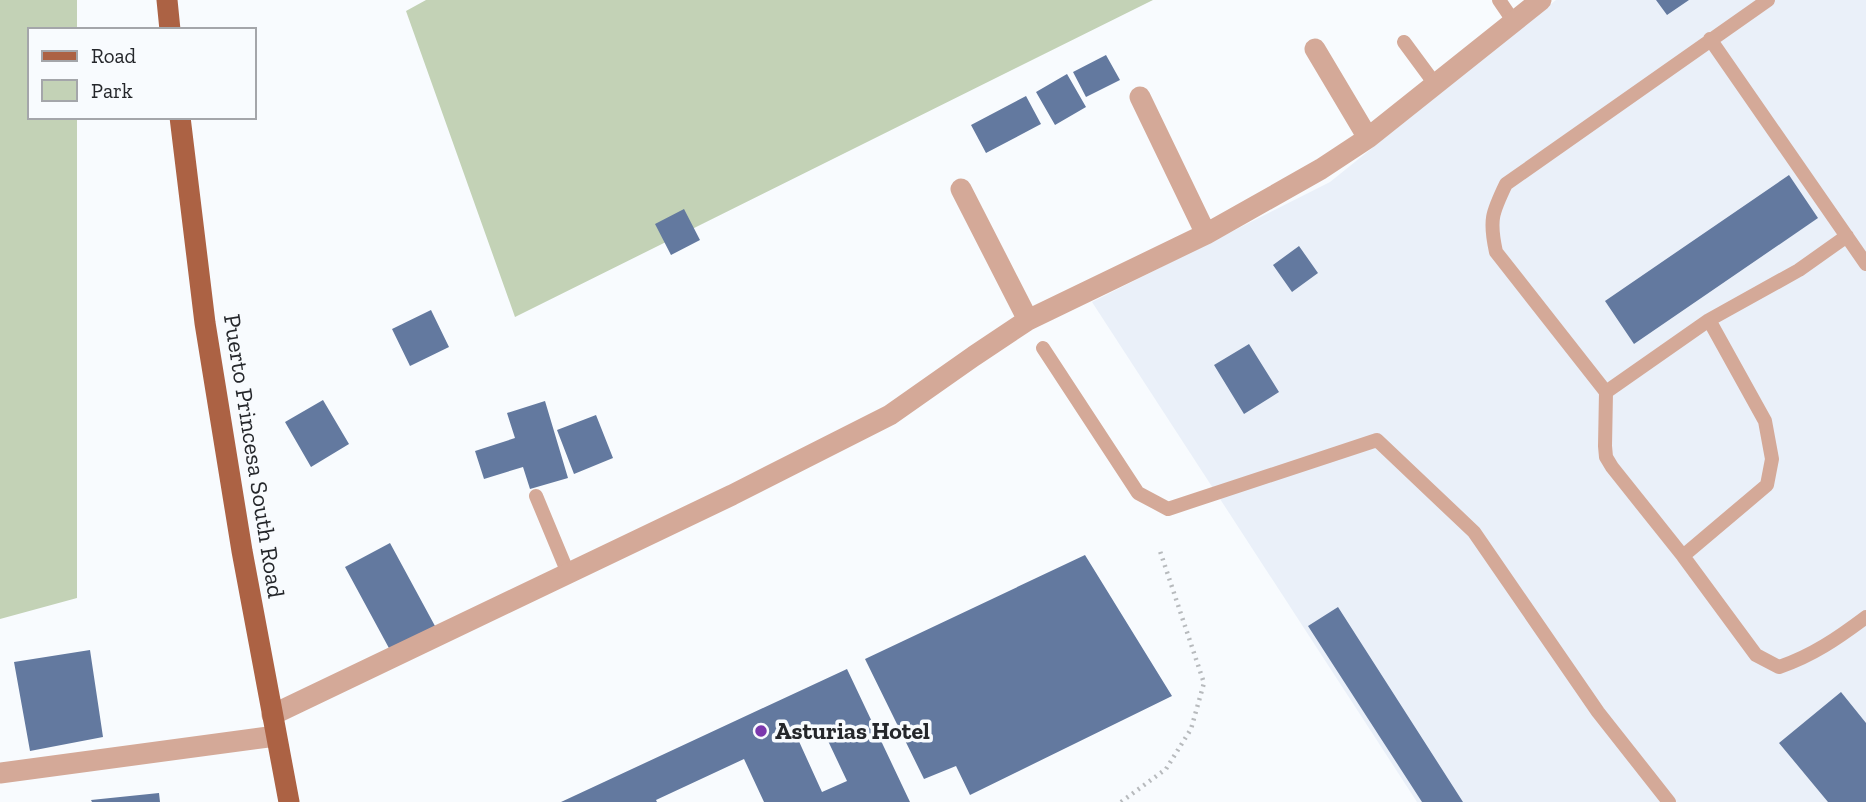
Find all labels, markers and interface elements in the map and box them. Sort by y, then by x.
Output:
legend [28,28,256,119]
text: Road [91,43,137,68]
text: Park [91,78,133,103]
street label: Puerto Princesa South Road [218,312,291,600]
place label: Asturias Hotel [775,716,930,745]
marker: Asturias Hotel [753,723,769,739]

